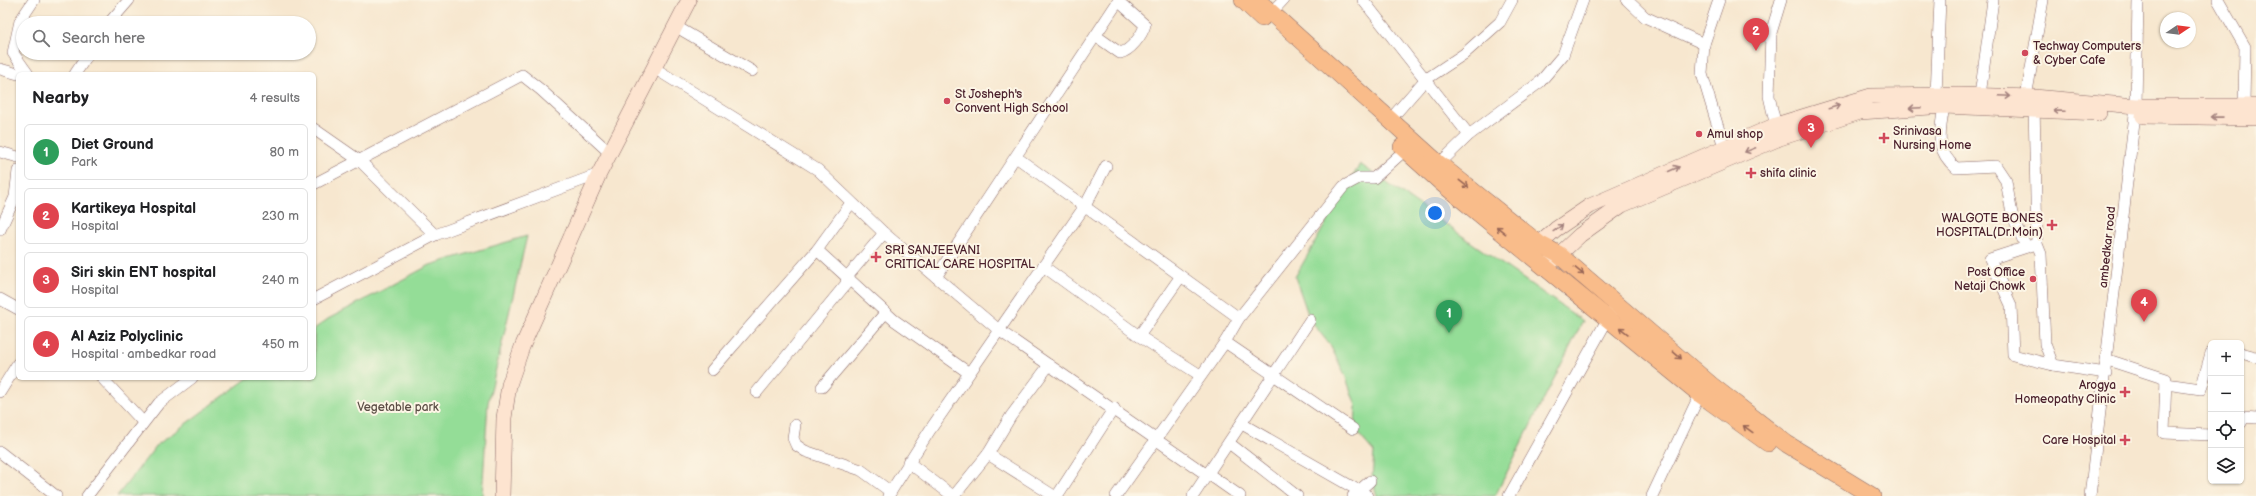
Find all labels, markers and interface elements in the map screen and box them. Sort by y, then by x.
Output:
north arrow [2160,12,2196,48]
search box [16,16,316,60]
pin: 2 [1743,18,1769,51]
icon: search [30,27,52,49]
text: Search here [62,29,145,48]
place label: Techway Computers & Cyber Cafe [2033,39,2141,68]
marker: Techway Computers & Cyber Cafe [2020,48,2030,58]
place label: St Josheph's Convent High School [955,87,1068,116]
text: Nearby [32,88,89,108]
text: 4 results [250,90,300,106]
one-way arrow [1998,93,2011,100]
marker: St Josheph's Convent High School [942,96,952,106]
one-way arrow [1828,103,1841,110]
one-way arrow [1909,104,1922,111]
one-way arrow [2053,107,2066,114]
one-way arrow [2211,113,2224,121]
pin: 3 [1798,115,1824,148]
place label: Srinivasa Nursing Home [1893,124,1971,153]
place label: Amul shop [1707,127,1763,142]
marker: Amul shop [1694,129,1704,139]
marker: Srinivasa Nursing Home [1878,132,1890,144]
text: Diet Ground [71,135,154,154]
text: 1 [43,144,49,160]
text: 80 m [270,144,299,160]
one-way arrow [1745,147,1757,155]
text: Park [71,154,97,170]
one-way arrow [1668,165,1680,172]
place label: shifa clinic [1760,166,1817,181]
marker: shifa clinic [1745,167,1757,179]
one-way arrow [1459,180,1470,188]
text: Kartikeya Hospital [71,199,196,218]
your location [1425,203,1445,223]
street label: ambedkar road [2096,205,2119,289]
text: 2 [42,208,50,224]
text: 230 m [262,208,299,224]
place label: WALGOTE BONES HOSPITAL(Dr.Moin) [1936,211,2043,240]
text: Hospital [71,218,119,234]
marker: WALGOTE BONES HOSPITAL(Dr.Moin) [2046,219,2058,231]
one-way arrow [1553,223,1564,232]
one-way arrow [1496,226,1506,235]
place label: SRI SANJEEVANI CRITICAL CARE HOSPITAL [885,243,1035,272]
marker: SRI SANJEEVANI CRITICAL CARE HOSPITAL [870,251,882,263]
text: Siri skin ENT hospital [71,263,216,282]
place label: Post Office Netaji Chowk [1954,265,2025,294]
one-way arrow [1573,266,1584,275]
text: 3 [42,272,50,288]
text: 240 m [262,272,299,288]
marker: Post Office Netaji Chowk [2028,274,2038,284]
text: Hospital [71,282,119,298]
pin: 4 [2131,289,2157,322]
pin: 1 [1436,300,1462,333]
text: Al Aziz Polyclinic [71,327,183,346]
one-way arrow [1618,327,1629,335]
text: 4 [42,336,50,352]
text: 450 m [262,336,299,352]
map controls [2208,340,2244,484]
button: + [2208,340,2244,376]
text: Hospital · ambedkar road [71,346,216,362]
one-way arrow [1672,351,1683,360]
button: − [2208,376,2244,412]
place label: Arogya Homeopathy Clinic [2015,378,2116,407]
marker: Arogya Homeopathy Clinic [2119,386,2131,398]
park label: Vegetable park [357,400,439,415]
button: locate [2208,412,2244,448]
one-way arrow [1743,425,1754,433]
place label: Care Hospital [2042,433,2116,448]
marker: Care Hospital [2119,434,2131,446]
button: layers [2208,448,2244,484]

